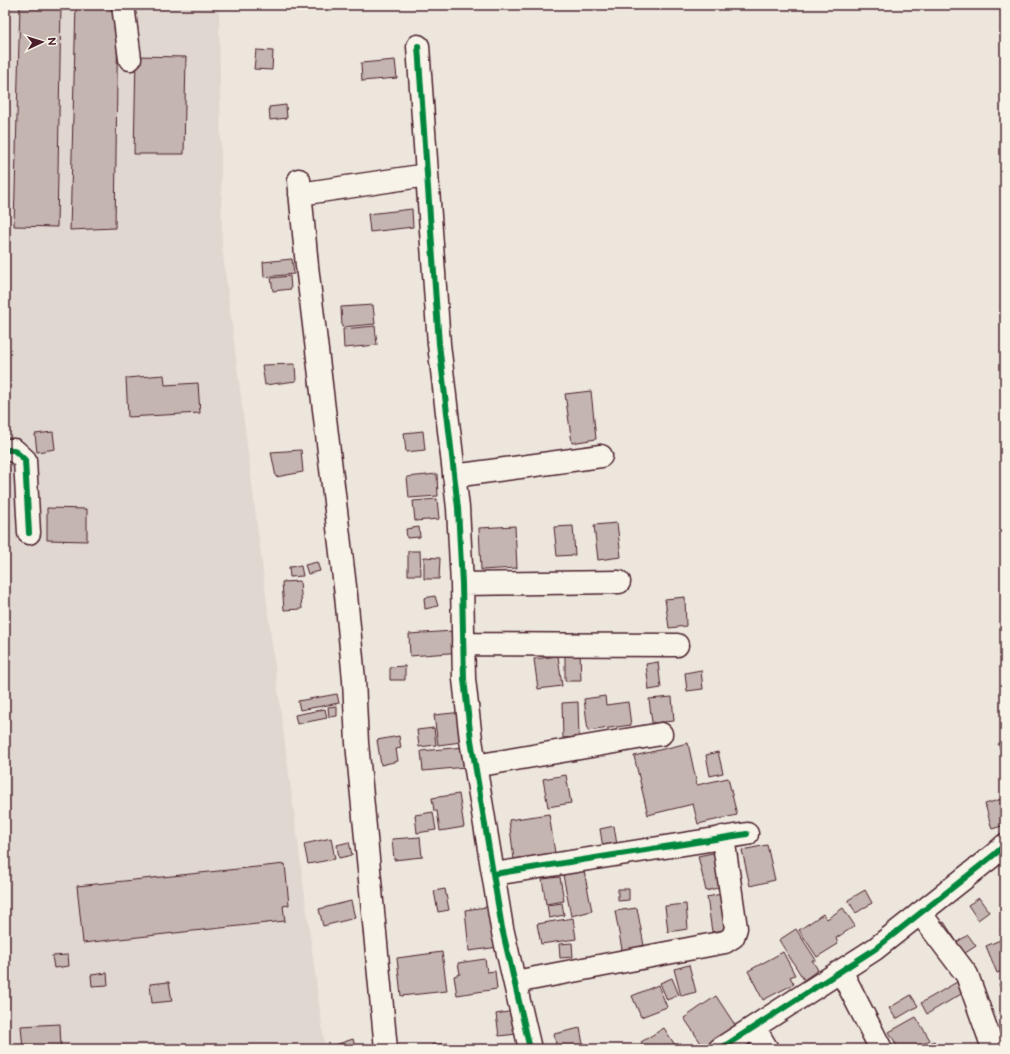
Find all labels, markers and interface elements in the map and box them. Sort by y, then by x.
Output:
north arrow [22,22,62,62]
text: N [45,37,58,46]

